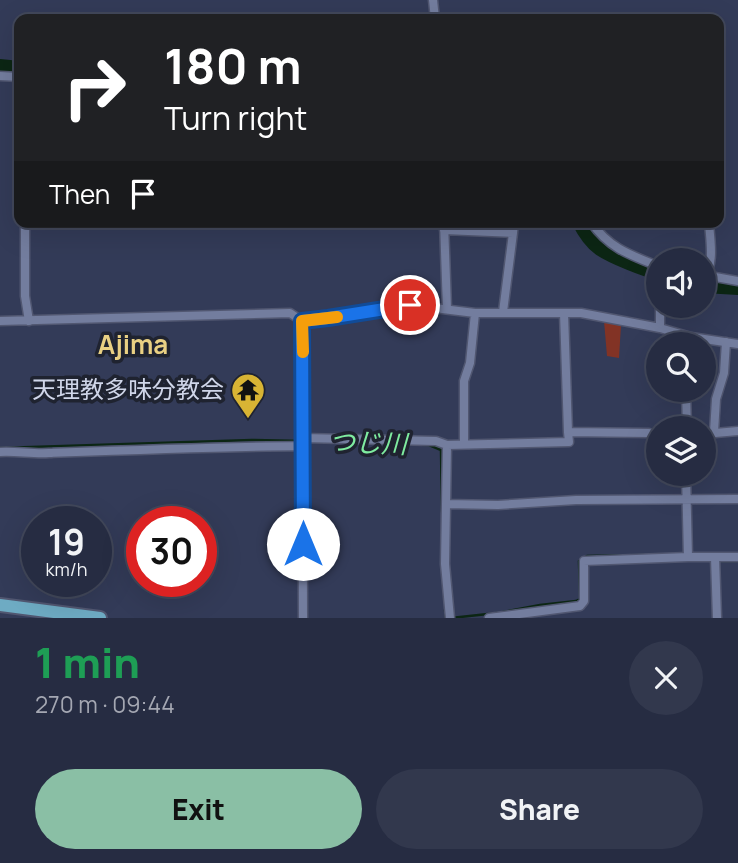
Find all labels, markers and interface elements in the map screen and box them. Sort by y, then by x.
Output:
text: 180 m [164,32,302,99]
icon: right [49,42,140,133]
text: Turn right [164,96,307,140]
icon: arrive [124,175,162,213]
text: Then [49,176,110,212]
map controls [646,248,716,486]
button: sound [646,248,716,318]
pin [380,275,440,335]
icon: arrive [391,286,429,324]
district label: Ajima [98,326,168,362]
button: search [646,332,716,402]
temple icon: 天理教多味分教会 [229,371,267,420]
place label: 天理教多味分教会 [32,372,224,405]
button: layers [646,416,716,486]
water label: つじ川 [328,423,411,461]
speed limit sign: 30 [126,506,217,597]
position arrow [266,507,340,581]
text: 19 [48,518,85,566]
text: km/h [46,557,87,581]
text: 1 min [35,633,140,691]
button: close [629,641,703,715]
text: 270 m · 09:44 [35,688,175,720]
button: Exit [35,769,362,849]
button: Share [376,769,703,849]

